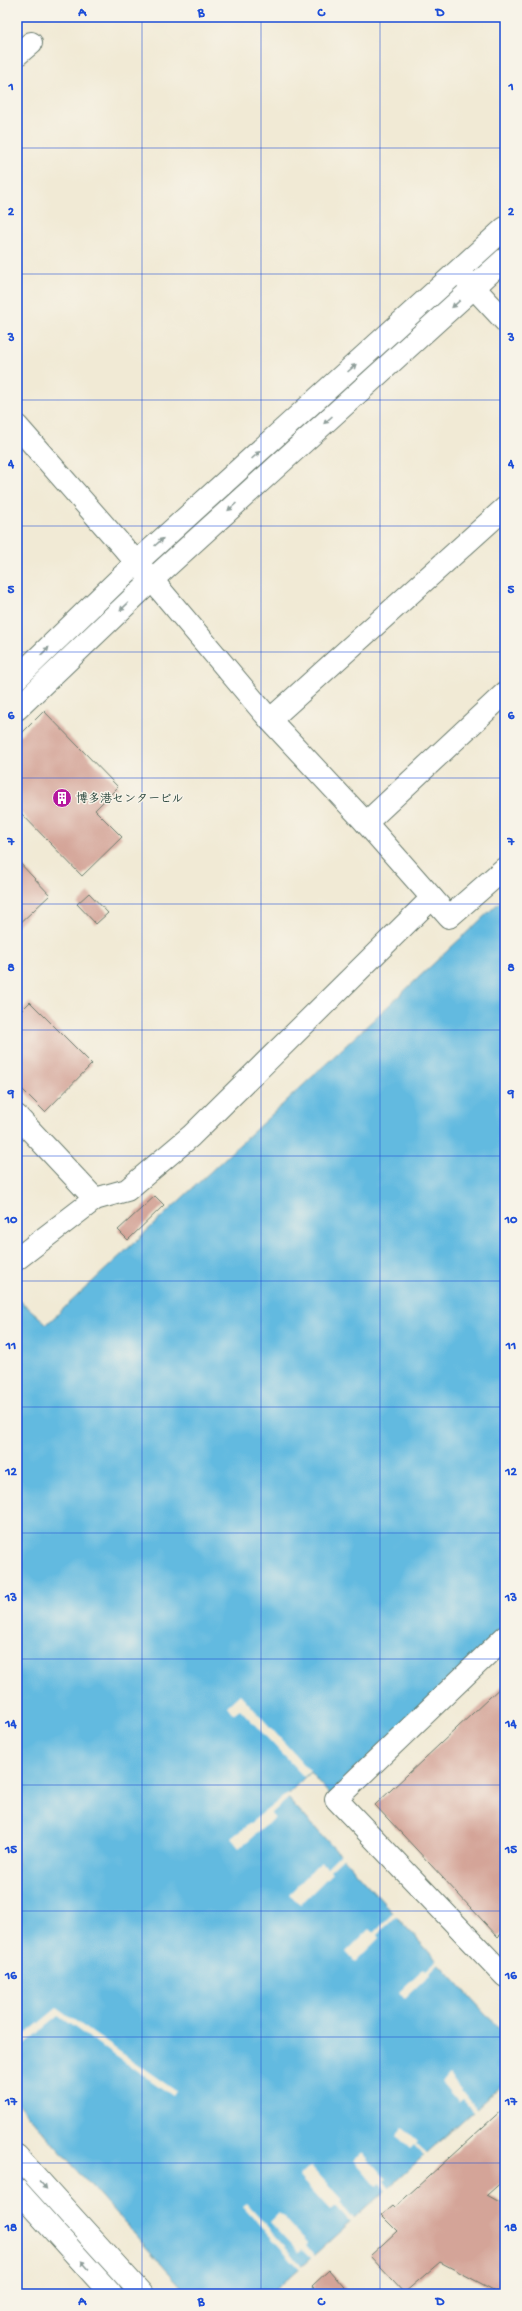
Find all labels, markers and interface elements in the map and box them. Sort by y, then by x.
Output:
text: A [77,6,87,21]
text: B [197,6,206,21]
text: C [316,6,326,21]
text: D [435,6,445,21]
text: 1 [7,80,14,95]
text: 1 [507,80,514,95]
text: 2 [8,205,15,220]
text: 2 [508,205,515,220]
one-way arrow [451,300,461,309]
text: 3 [7,331,15,346]
text: 3 [507,331,515,346]
one-way arrow [348,364,357,373]
one-way arrow [324,415,333,424]
one-way arrow [251,450,261,460]
text: 4 [7,457,15,472]
text: 4 [507,457,515,472]
one-way arrow [227,503,237,512]
one-way arrow [154,538,165,547]
text: 5 [8,583,15,598]
text: 5 [508,583,515,598]
one-way arrow [119,602,129,612]
one-way arrow [40,646,50,656]
text: 6 [8,709,15,724]
text: 6 [508,709,515,724]
building icon: 博多港センタービル [51,787,73,809]
place label: 博多港センタービル [76,792,184,807]
text: 7 [7,835,16,850]
text: 7 [507,835,516,850]
text: 8 [7,961,15,976]
text: 8 [507,961,515,976]
text: 9 [7,1087,15,1102]
text: 9 [507,1087,515,1102]
text: 10 [4,1213,18,1228]
text: 10 [504,1213,518,1228]
text: 11 [5,1339,16,1354]
text: 11 [505,1339,516,1354]
text: 12 [4,1465,17,1480]
text: 12 [504,1465,517,1480]
text: 13 [4,1591,17,1606]
text: 13 [504,1591,517,1606]
text: 14 [4,1717,18,1732]
text: 14 [504,1717,518,1732]
text: 15 [4,1843,17,1858]
text: 15 [504,1843,517,1858]
text: 16 [4,1969,17,1984]
text: 16 [504,1969,517,1984]
text: 17 [4,2095,18,2110]
text: 17 [504,2095,518,2110]
one-way arrow [39,2180,48,2190]
text: 18 [4,2221,17,2236]
text: 18 [504,2221,517,2236]
one-way arrow [80,2260,89,2270]
text: A [77,2295,87,2310]
text: B [197,2295,206,2310]
text: C [316,2295,326,2310]
text: D [435,2295,445,2310]

